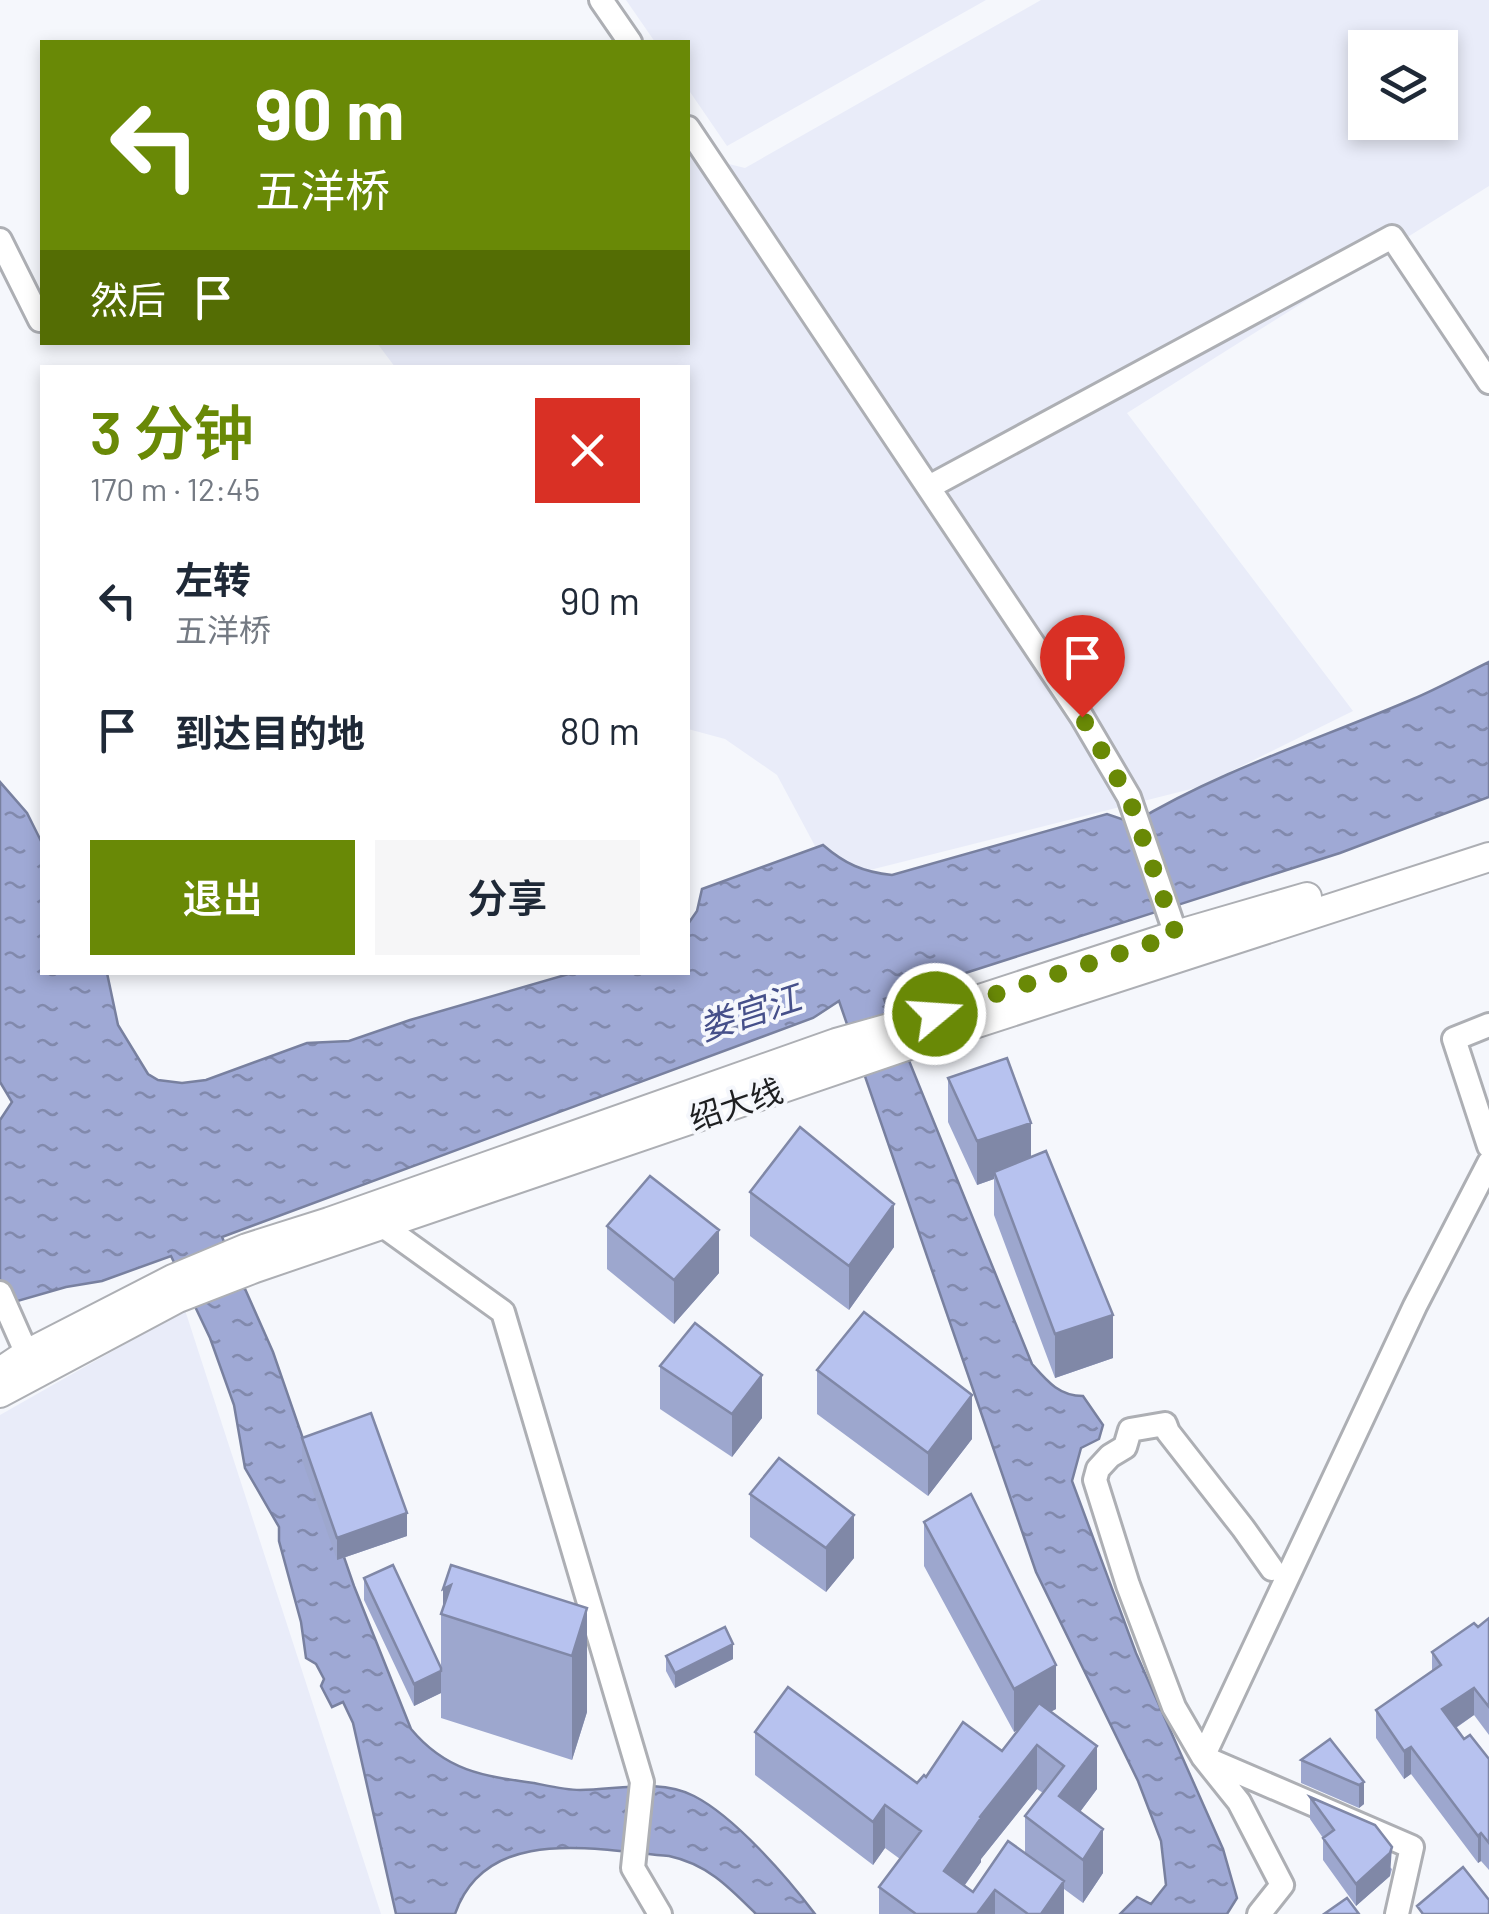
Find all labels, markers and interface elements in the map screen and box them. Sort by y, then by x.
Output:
map controls [1348,30,1458,140]
button: layers [1348,30,1458,140]
text: 90 m [255,70,405,154]
icon: left [90,80,220,210]
text: 五洋桥 [255,162,390,216]
icon: arrive [186,270,241,325]
text: 然后 [90,276,166,322]
text: 3 分钟 [90,395,254,467]
button: close [535,398,640,503]
text: 170 m · 12:45 [90,469,260,507]
text: 左转 [175,556,251,602]
icon: left [90,573,145,628]
text: 90 m [560,577,640,623]
text: 五洋桥 [175,610,271,648]
pin [1040,615,1125,718]
icon: arrive [1055,630,1110,685]
icon: arrive [90,703,145,758]
text: 80 m [560,707,640,753]
text: 到达目的地 [175,709,365,755]
button: 退出 [90,840,355,955]
button: 分享 [375,840,640,955]
position arrow [883,962,987,1066]
water label: 娄宫江 [693,974,810,1047]
street label: 绍大线 [684,1070,787,1137]

